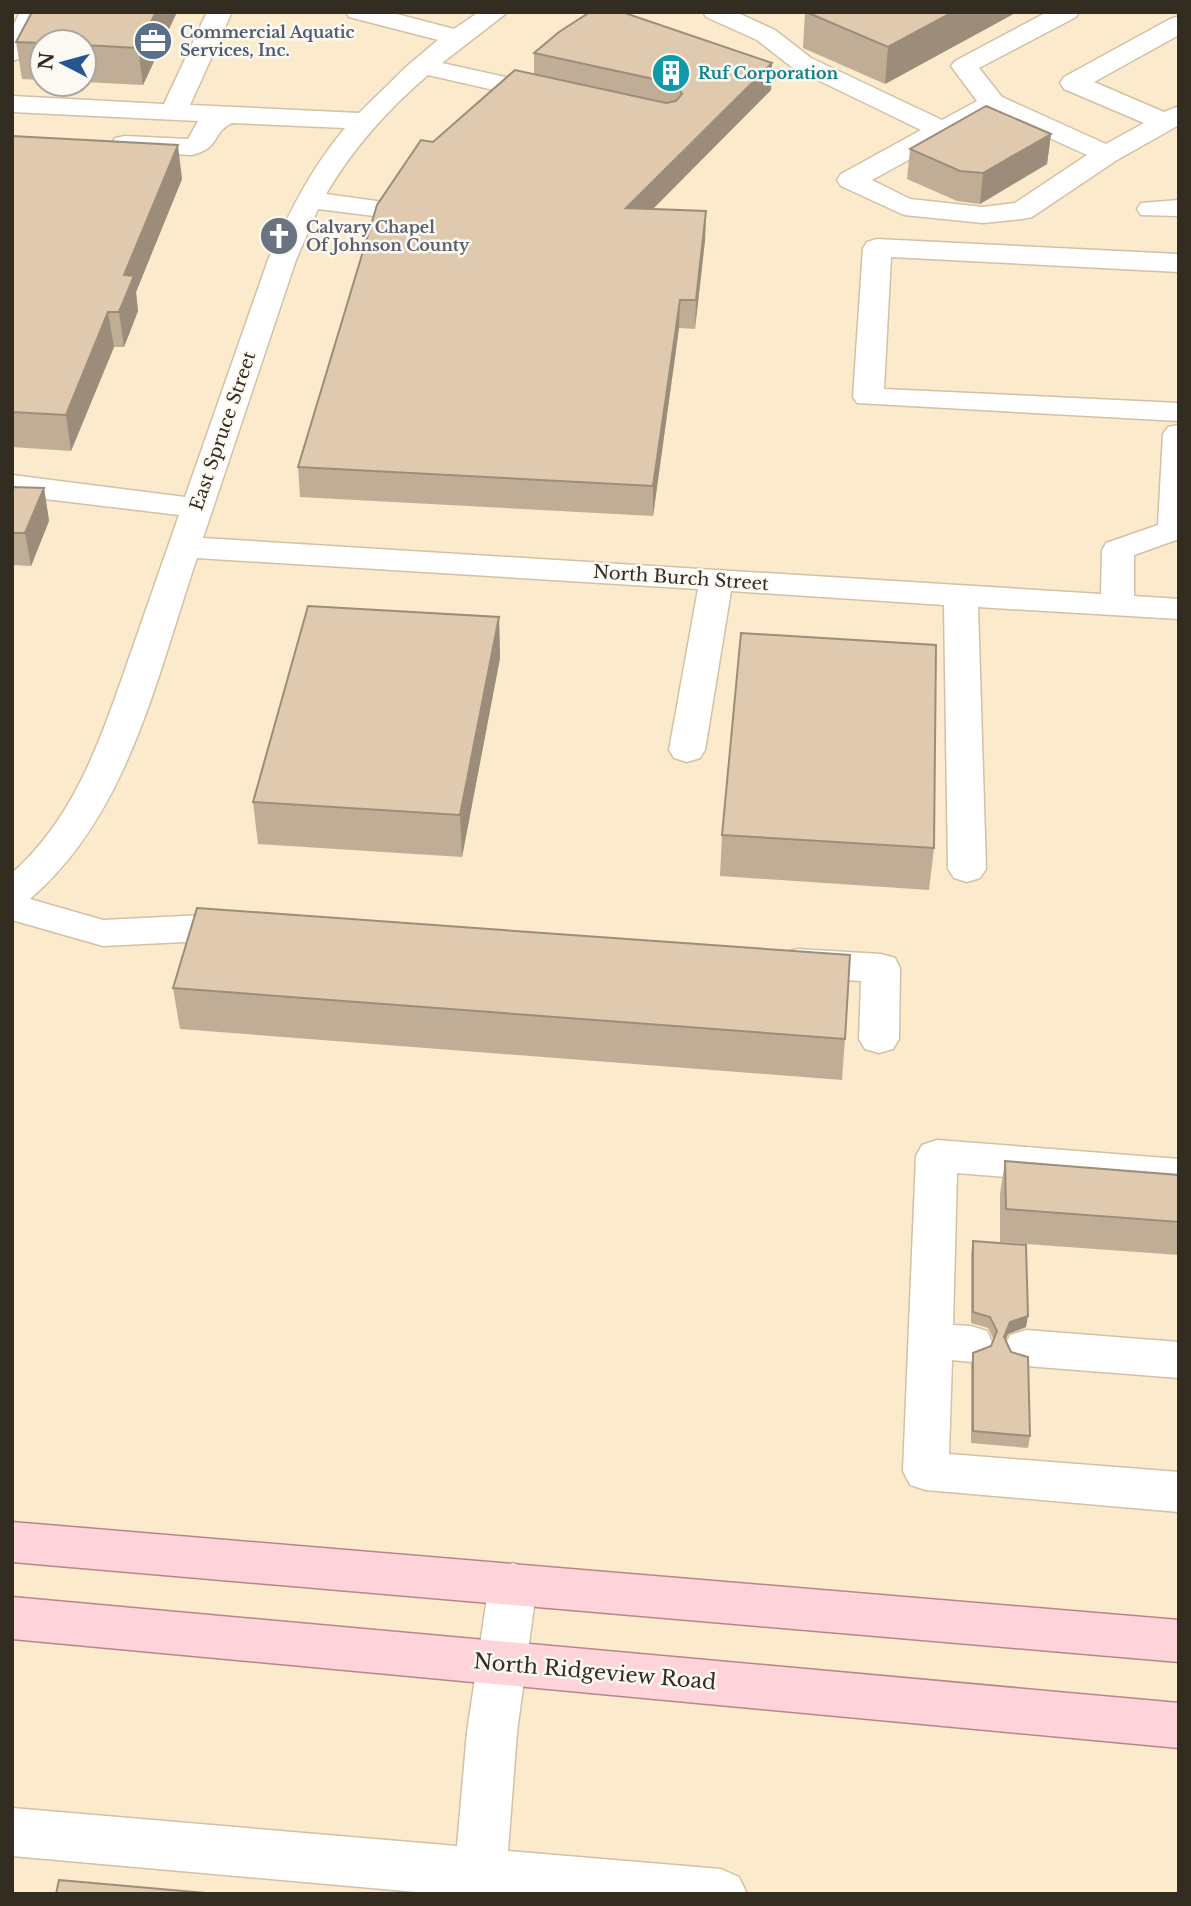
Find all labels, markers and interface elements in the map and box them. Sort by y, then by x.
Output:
office icon: Commercial Aquatic Services, Inc. [132,20,174,62]
place label: Commercial Aquatic Services, Inc. [180,22,355,60]
north arrow [28,28,98,98]
text: N [34,51,59,71]
building icon: Ruf Corporation [650,52,692,94]
place label: Ruf Corporation [698,63,839,83]
church icon: Calvary Chapel Of Johnson County [258,215,300,257]
place label: Calvary Chapel Of Johnson County [306,217,470,255]
street label: East Spruce Street [185,348,261,513]
street label: North Burch Street [592,561,770,595]
street label: North Ridgeview Road [473,1648,717,1696]

